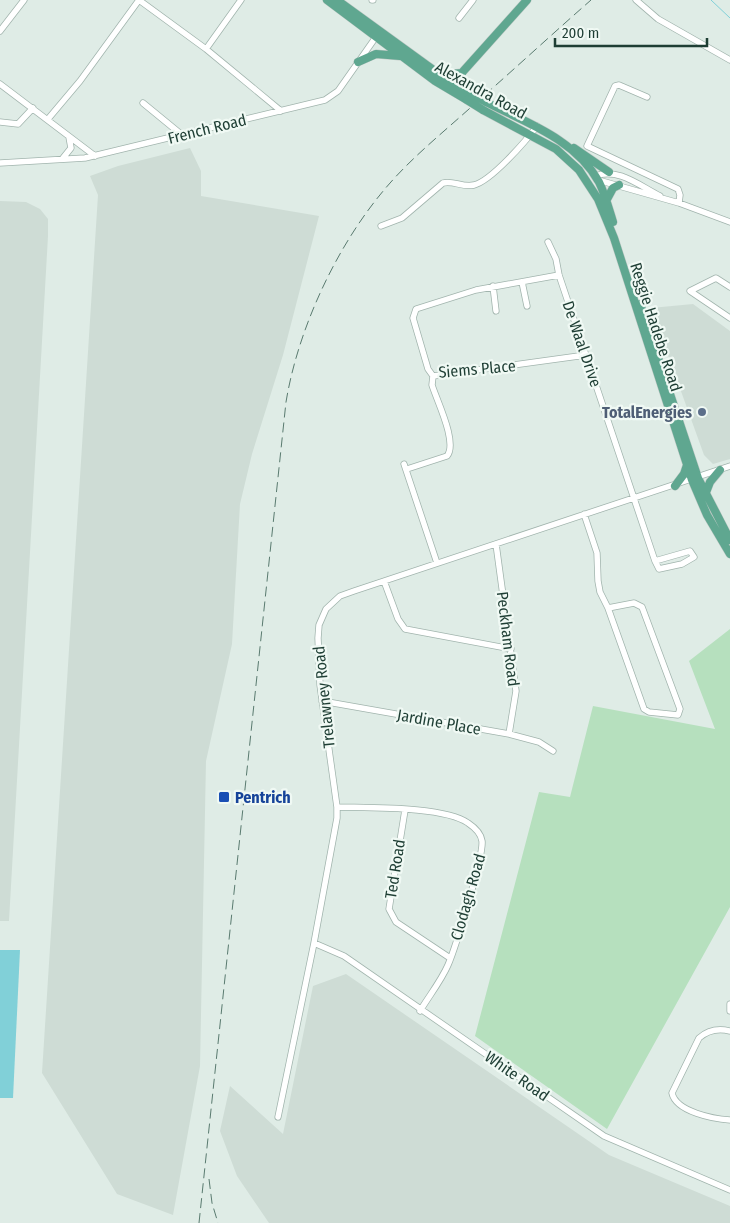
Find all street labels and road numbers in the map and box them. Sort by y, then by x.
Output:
street label: Alexandra Road [432,57,530,123]
street label: French Road [166,110,248,148]
street label: Reggie Hadebe Road [626,260,686,394]
street label: De Waal Drive [558,298,606,390]
street label: Siems Place [438,356,516,382]
street label: Peckham Road [493,590,523,688]
street label: Trelawney Road [309,645,339,749]
street label: Jardine Place [396,705,482,739]
street label: Ted Road [381,838,409,900]
street label: Clodagh Road [447,851,489,943]
street label: White Road [481,1047,553,1105]

